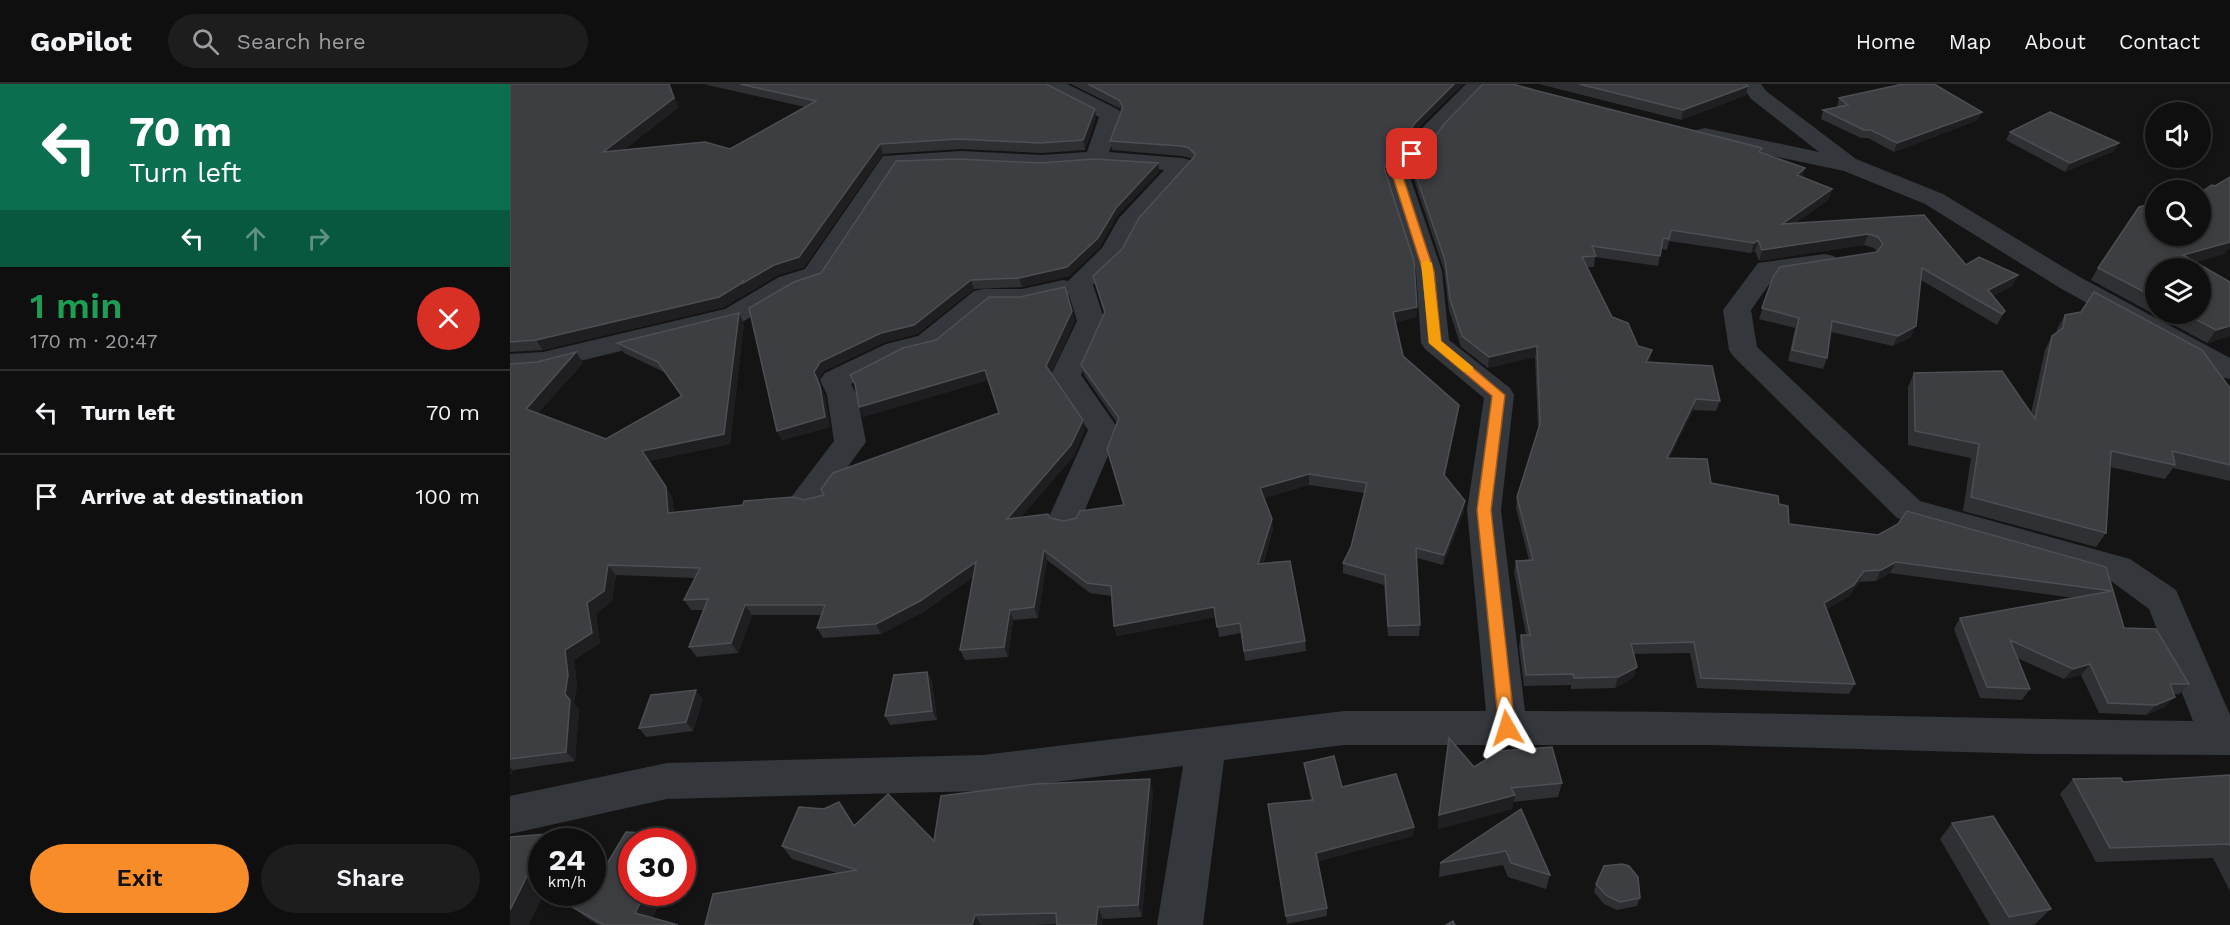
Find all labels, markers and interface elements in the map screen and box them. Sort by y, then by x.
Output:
search box [168,14,588,68]
text: GoPilot [30,25,132,58]
icon: search [189,25,222,58]
text: Search here [237,29,366,54]
text: Home [1856,29,1916,54]
text: Map [1949,29,1992,54]
text: About [2025,29,2086,54]
text: Contact [2119,29,2200,54]
map controls [2145,102,2211,324]
button: sound [2145,102,2211,168]
text: 70 m [129,107,232,156]
icon: left [30,108,108,186]
pin [1386,128,1437,179]
icon: arrive [1395,137,1428,170]
text: Turn left [129,157,241,189]
button: search [2145,180,2211,246]
icon: left [176,222,209,255]
icon: ahead [239,222,272,255]
icon: right [302,222,335,255]
button: layers [2145,258,2211,324]
text: 1 min [30,285,122,327]
button: close [417,287,480,350]
text: 170 m · 20:47 [30,329,158,353]
icon: left [30,396,63,429]
text: Turn left [81,400,175,425]
text: 70 m [426,400,480,425]
icon: arrive [30,480,63,513]
text: Arrive at destination [81,484,304,509]
text: 100 m [416,484,480,509]
position arrow [1475,696,1539,760]
speed limit sign: 30 [618,828,696,906]
text: 24 [549,842,585,877]
button: Exit [30,844,249,913]
button: Share [261,844,480,913]
text: km/h [548,873,586,891]

